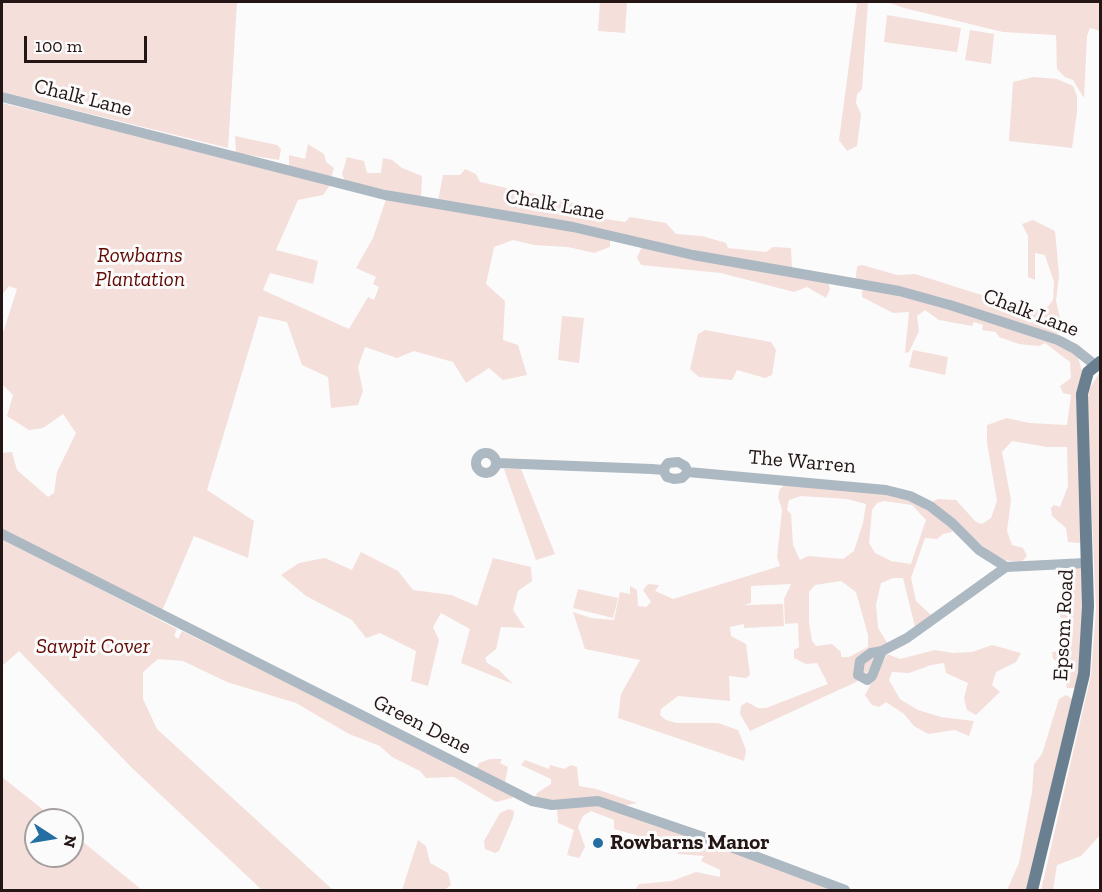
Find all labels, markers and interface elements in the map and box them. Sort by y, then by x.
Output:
scale bar [27,24,150,62]
text: 100 m [35,35,82,57]
street label: Chalk Lane [31,74,135,122]
street label: Chalk Lane [503,184,607,226]
park label: Rowbarns Plantation [95,243,185,293]
street label: Chalk Lane [980,283,1082,343]
street label: The Warren [747,445,857,479]
street label: Epsom Road [1048,568,1080,682]
park label: Sawpit Cover [36,634,150,660]
street label: Green Dene [369,690,475,760]
north arrow [24,808,84,868]
place label: Rowbarns Manor [610,830,769,856]
text: N [60,833,81,849]
marker: Rowbarns Manor [591,836,605,850]

